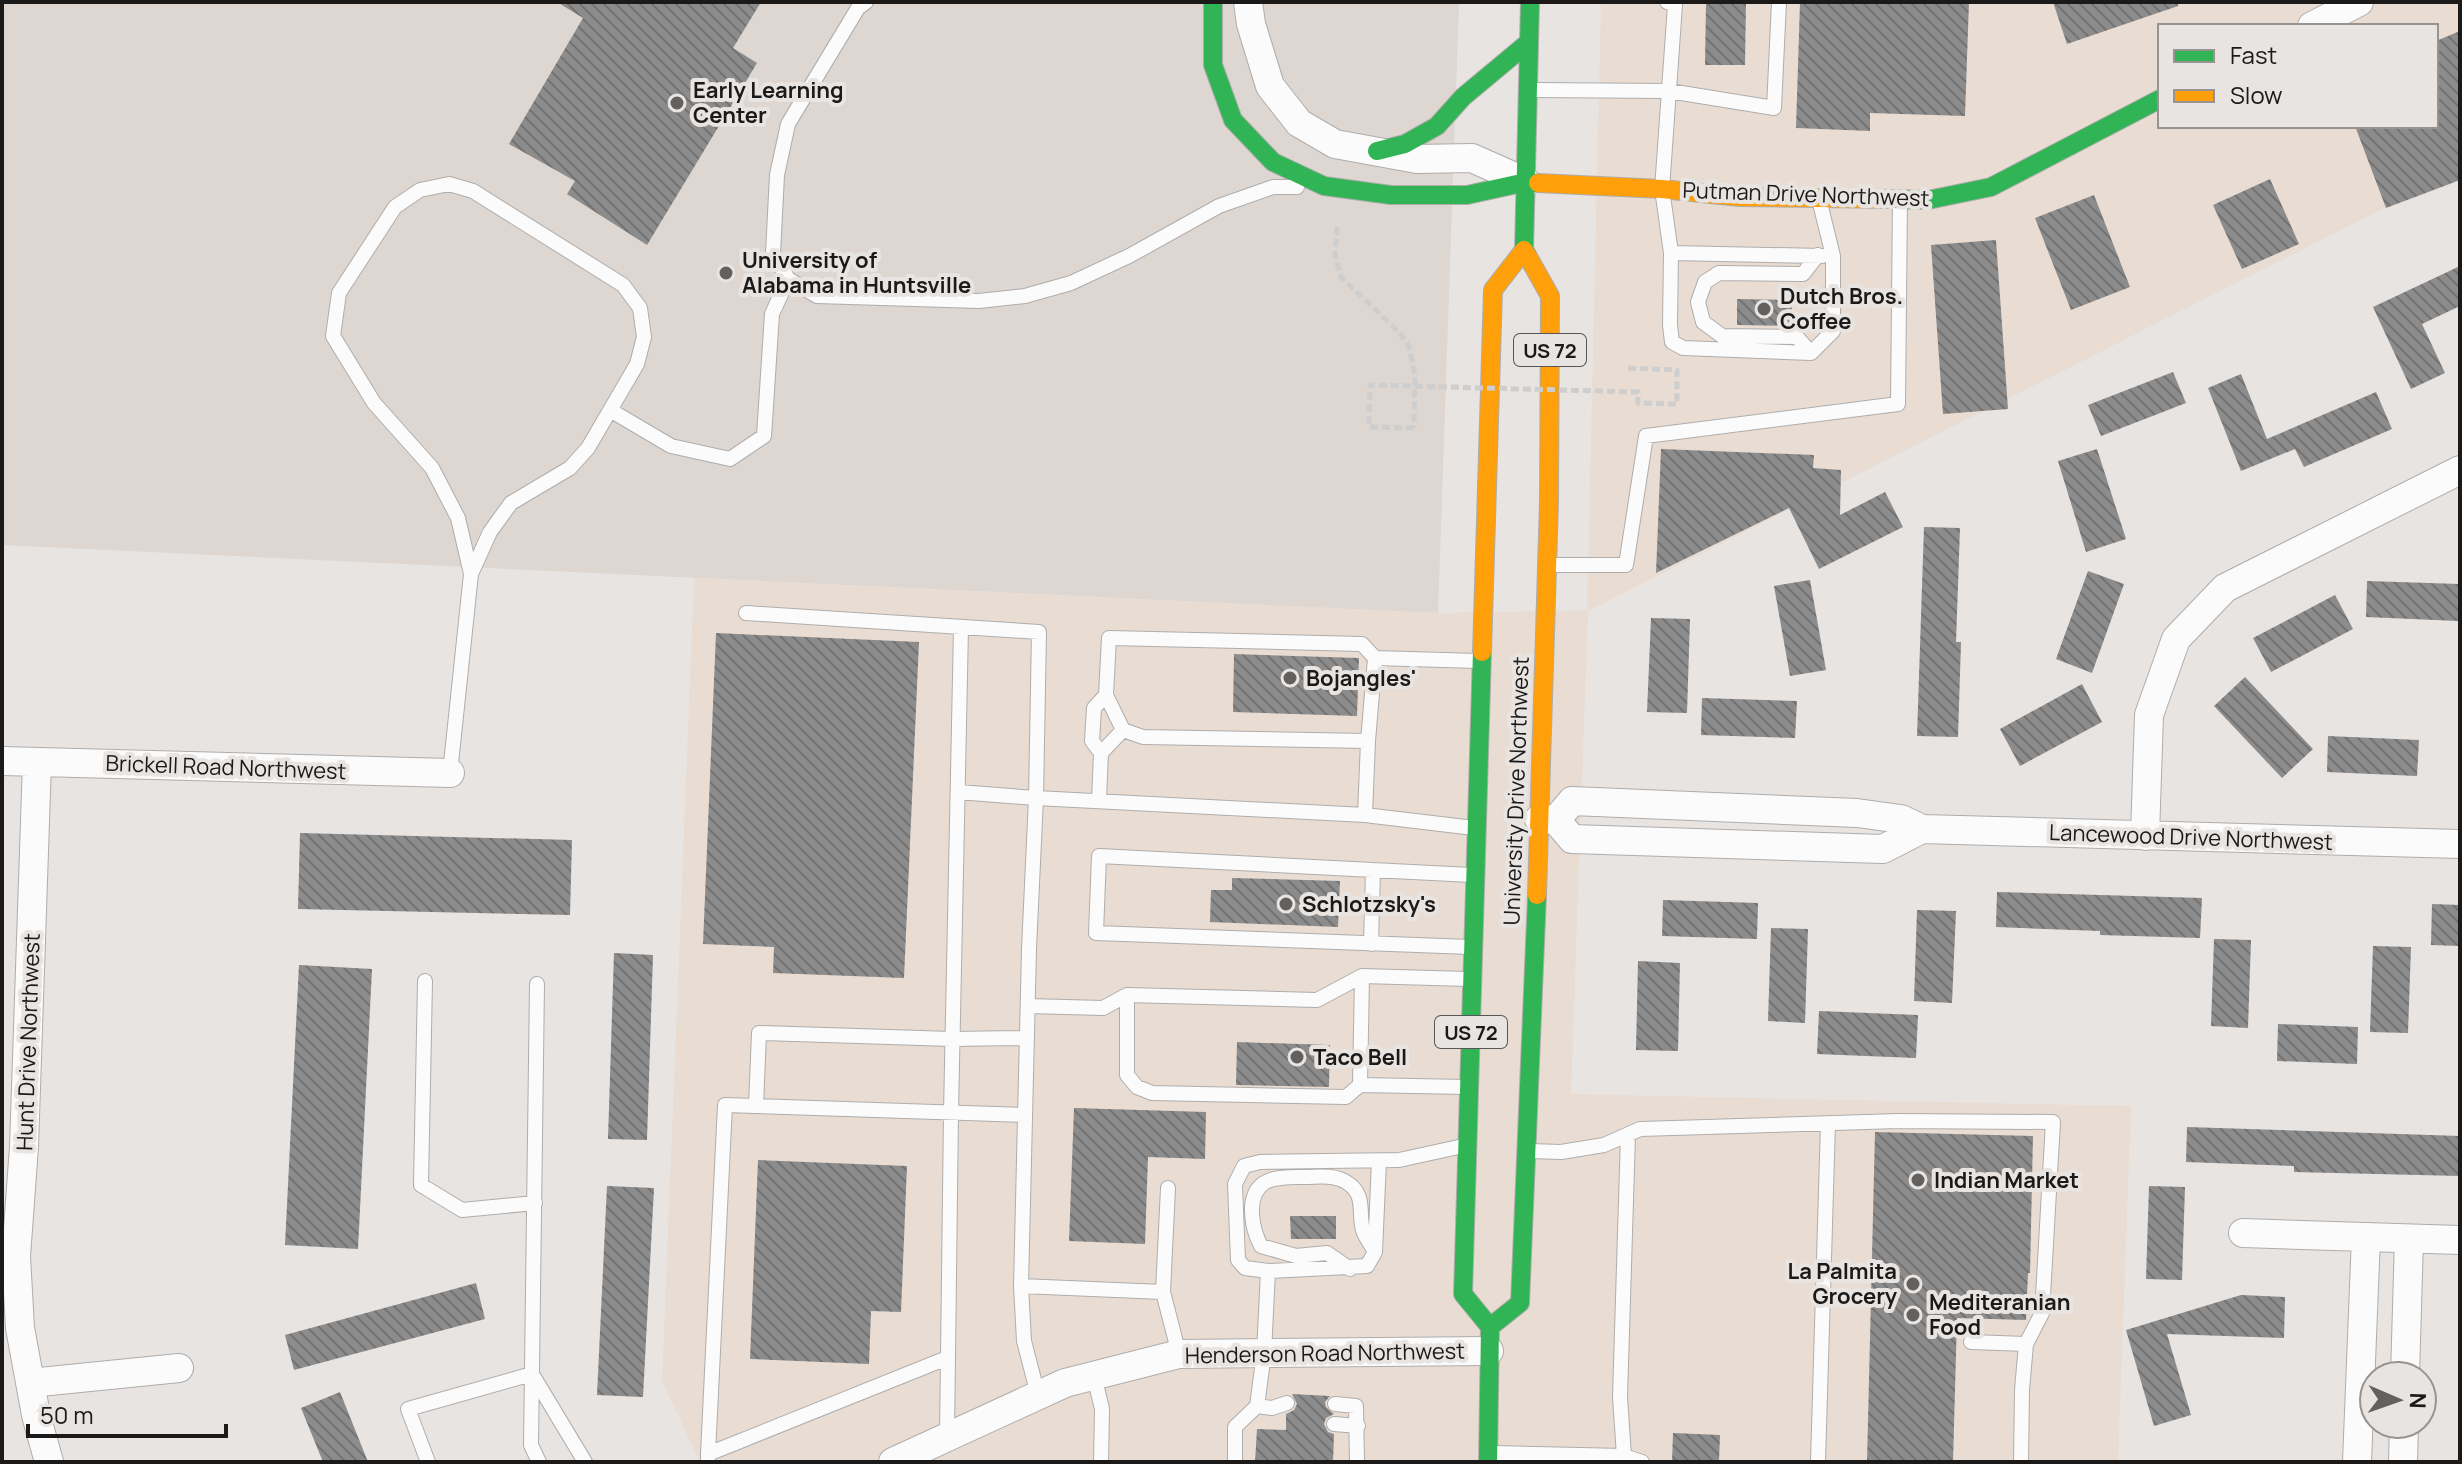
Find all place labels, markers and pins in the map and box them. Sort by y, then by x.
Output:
place label: Early Learning Center [693,75,844,130]
marker: Early Learning Center [668,94,686,112]
place label: University of Alabama in Huntsville [742,245,971,300]
marker: University of Alabama in Huntsville [717,264,735,282]
place label: Dutch Bros. Coffee [1780,281,1903,336]
marker: Dutch Bros. Coffee [1755,300,1773,318]
place label: Bojangles' [1306,663,1416,693]
marker: Bojangles' [1281,669,1299,687]
place label: Schlotzsky's [1302,889,1436,919]
marker: Schlotzsky's [1277,895,1295,913]
place label: Taco Bell [1313,1042,1407,1072]
marker: Taco Bell [1288,1048,1306,1066]
place label: Indian Market [1934,1165,2079,1195]
marker: Indian Market [1909,1171,1927,1189]
place label: La Palmita Grocery [1787,1256,1898,1311]
marker: La Palmita Grocery [1904,1275,1922,1293]
place label: Mediteranian Food [1929,1287,2071,1342]
marker: Mediteranian Food [1904,1306,1922,1324]

